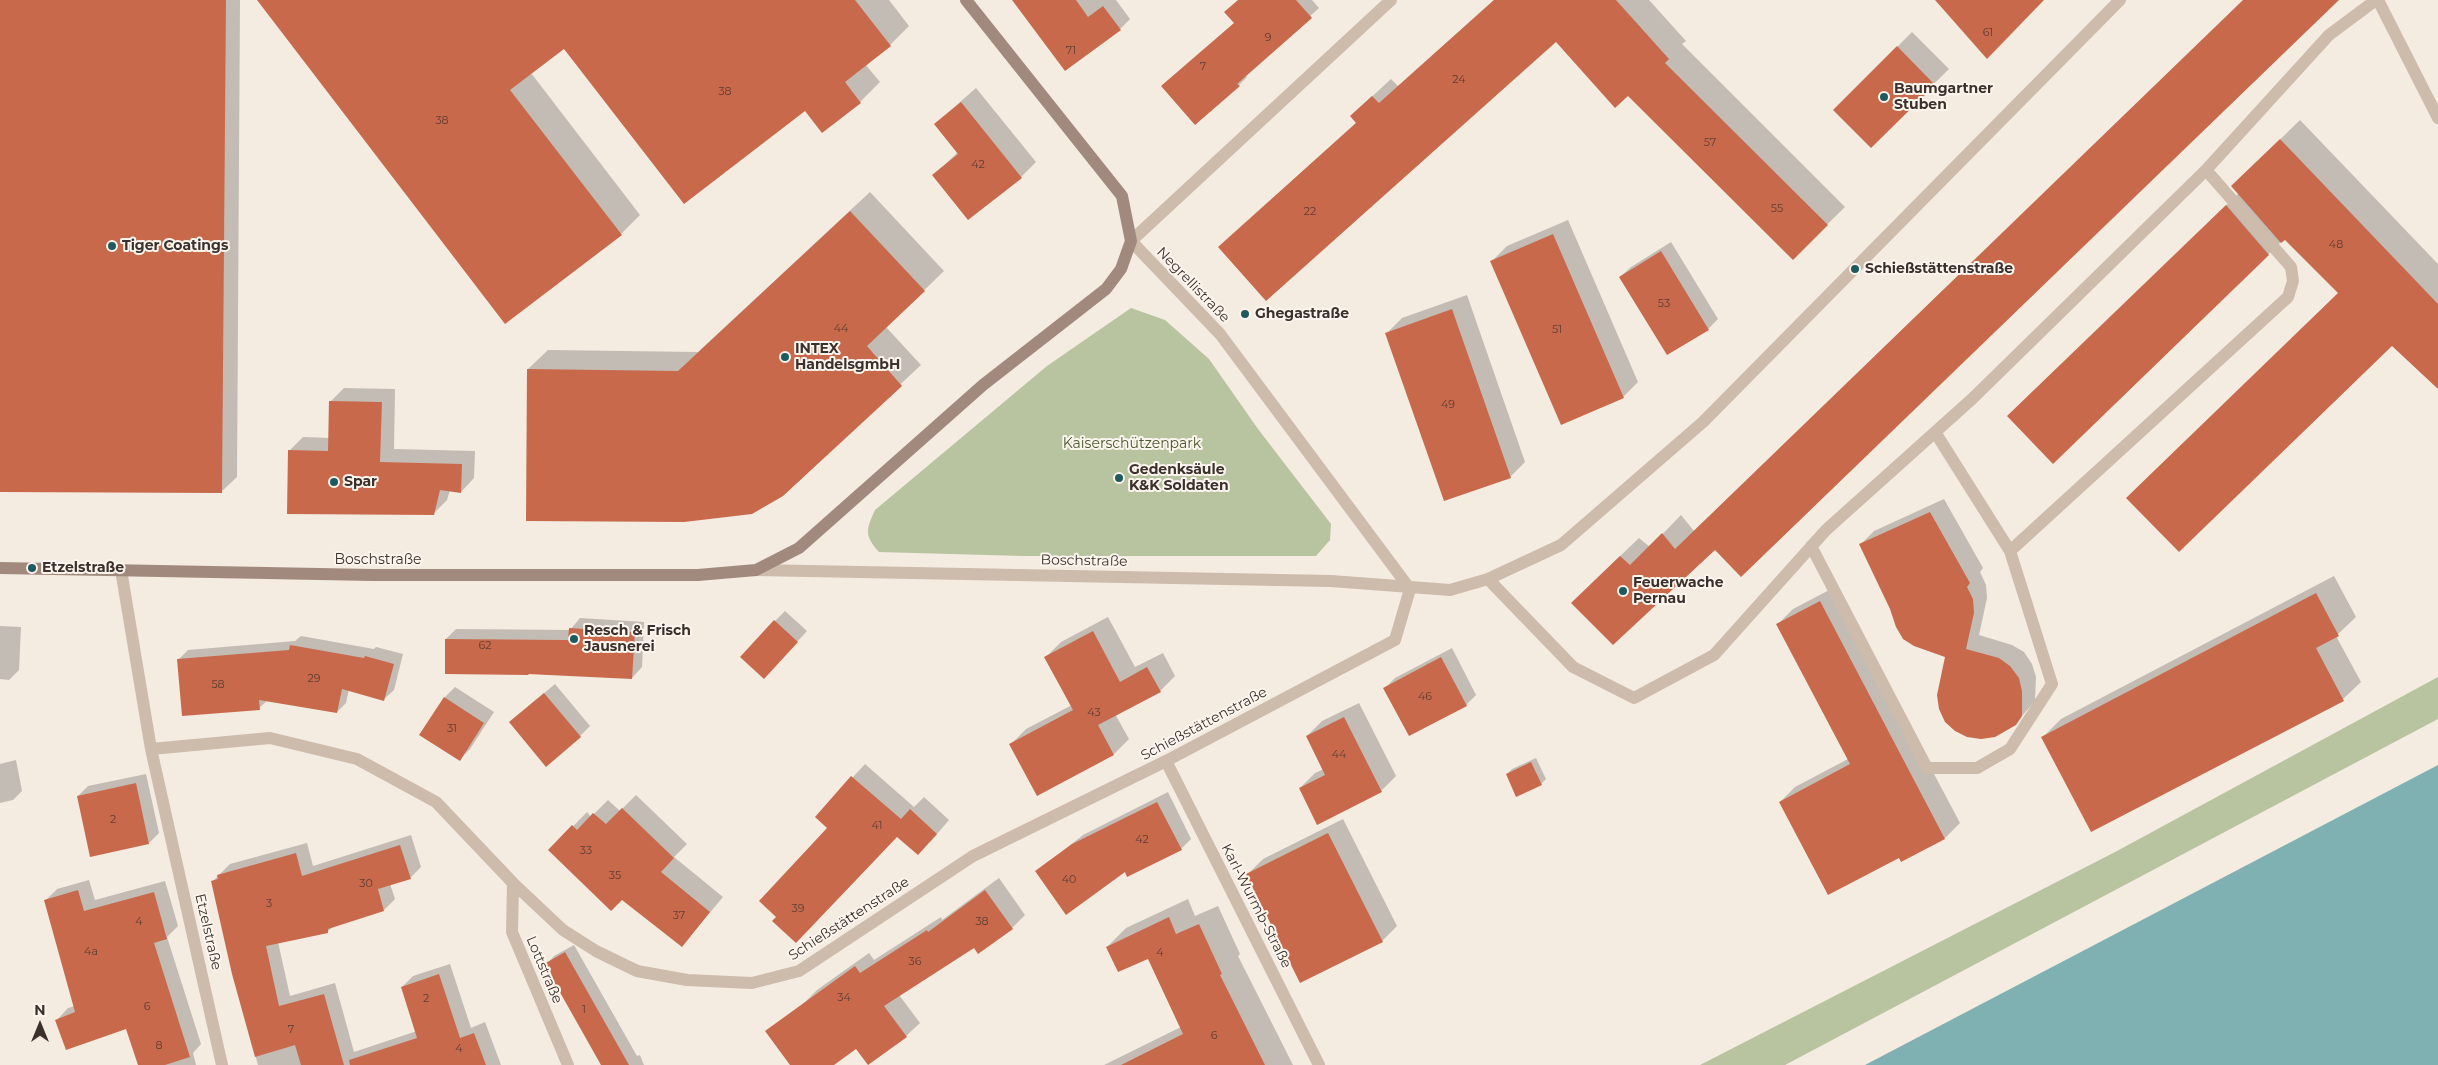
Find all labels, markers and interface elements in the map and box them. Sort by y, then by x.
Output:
house number: 61 [1983,26,1993,40]
house number: 9 [1265,31,1271,45]
house number: 71 [1066,44,1076,58]
house number: 7 [1200,60,1206,74]
house number: 24 [1452,73,1466,87]
place label: Baumgartner Stuben [1894,81,1993,114]
house number: 38 [718,85,732,99]
marker: Baumgartner Stuben [1878,91,1890,103]
house number: 38 [435,114,449,128]
house number: 57 [1704,136,1716,150]
house number: 42 [971,158,985,172]
house number: 55 [1771,202,1783,216]
house number: 22 [1304,205,1316,219]
place label: Tiger Coatings [122,238,228,254]
house number: 48 [2329,238,2343,252]
marker: Tiger Coatings [106,240,118,252]
street label: Negrellistraße [1153,244,1233,326]
place label: Schießstättenstraße [1865,261,2013,277]
marker: Schießstättenstraße [1849,263,1861,275]
house number: 53 [1658,297,1670,311]
place label: Ghegastraße [1255,306,1349,322]
marker: Ghegastraße [1239,308,1251,320]
house number: 44 [834,322,848,336]
house number: 51 [1552,323,1562,337]
place label: INTEX HandelsgmbH [795,341,900,374]
marker: INTEX HandelsgmbH [779,351,791,363]
house number: 49 [1441,398,1455,412]
park label: Kaiserschützenpark [1063,436,1201,452]
place label: Gedenksäule K&K Soldaten [1129,462,1229,494]
marker: Gedenksäule K&K Soldaten [1113,472,1125,484]
place label: Spar [344,474,377,490]
marker: Spar [328,476,340,488]
street label: Boschstraße [334,552,422,568]
street label: Boschstraße [1040,552,1128,570]
place label: Etzelstraße [42,560,124,576]
marker: Etzelstraße [26,562,38,574]
place label: Feuerwache Pernau [1633,575,1724,608]
marker: Feuerwache Pernau [1617,585,1629,597]
place label: Resch & Frisch Jausnerei [584,623,691,656]
marker: Resch & Frisch Jausnerei [568,633,580,645]
house number: 62 [479,639,491,653]
house number: 29 [308,672,320,686]
house number: 58 [211,678,225,692]
street label: Schießstättenstraße [1138,684,1270,764]
house number: 46 [1418,690,1432,704]
house number: 43 [1087,706,1101,720]
house number: 31 [447,722,457,736]
house number: 44 [1332,748,1346,762]
house number: 2 [110,813,116,827]
house number: 41 [872,819,882,833]
house number: 42 [1135,833,1149,847]
street label: Karl-Wurmb-Straße [1217,841,1295,971]
house number: 33 [580,844,592,858]
house number: 35 [609,869,621,883]
house number: 40 [1062,873,1076,887]
street label: Schießstättenstraße [786,874,912,964]
house number: 30 [359,877,373,891]
street label: Etzelstraße [191,892,225,972]
house number: 3 [266,897,272,911]
house number: 39 [792,902,804,916]
house number: 37 [673,909,685,923]
house number: 4 [135,915,143,929]
house number: 38 [975,915,989,929]
street label: Lottstraße [522,934,566,1006]
house number: 4a [84,945,98,959]
house number: 4 [1156,946,1164,960]
house number: 36 [909,955,921,969]
house number: 34 [837,991,851,1005]
house number: 2 [423,992,429,1006]
north arrow [15,1000,65,1050]
house number: 6 [144,1000,150,1014]
text: N [34,1001,46,1019]
house number: 1 [582,1003,586,1017]
house number: 7 [288,1023,294,1037]
house number: 6 [1211,1029,1217,1043]
house number: 8 [155,1039,163,1053]
house number: 4 [455,1042,463,1056]

